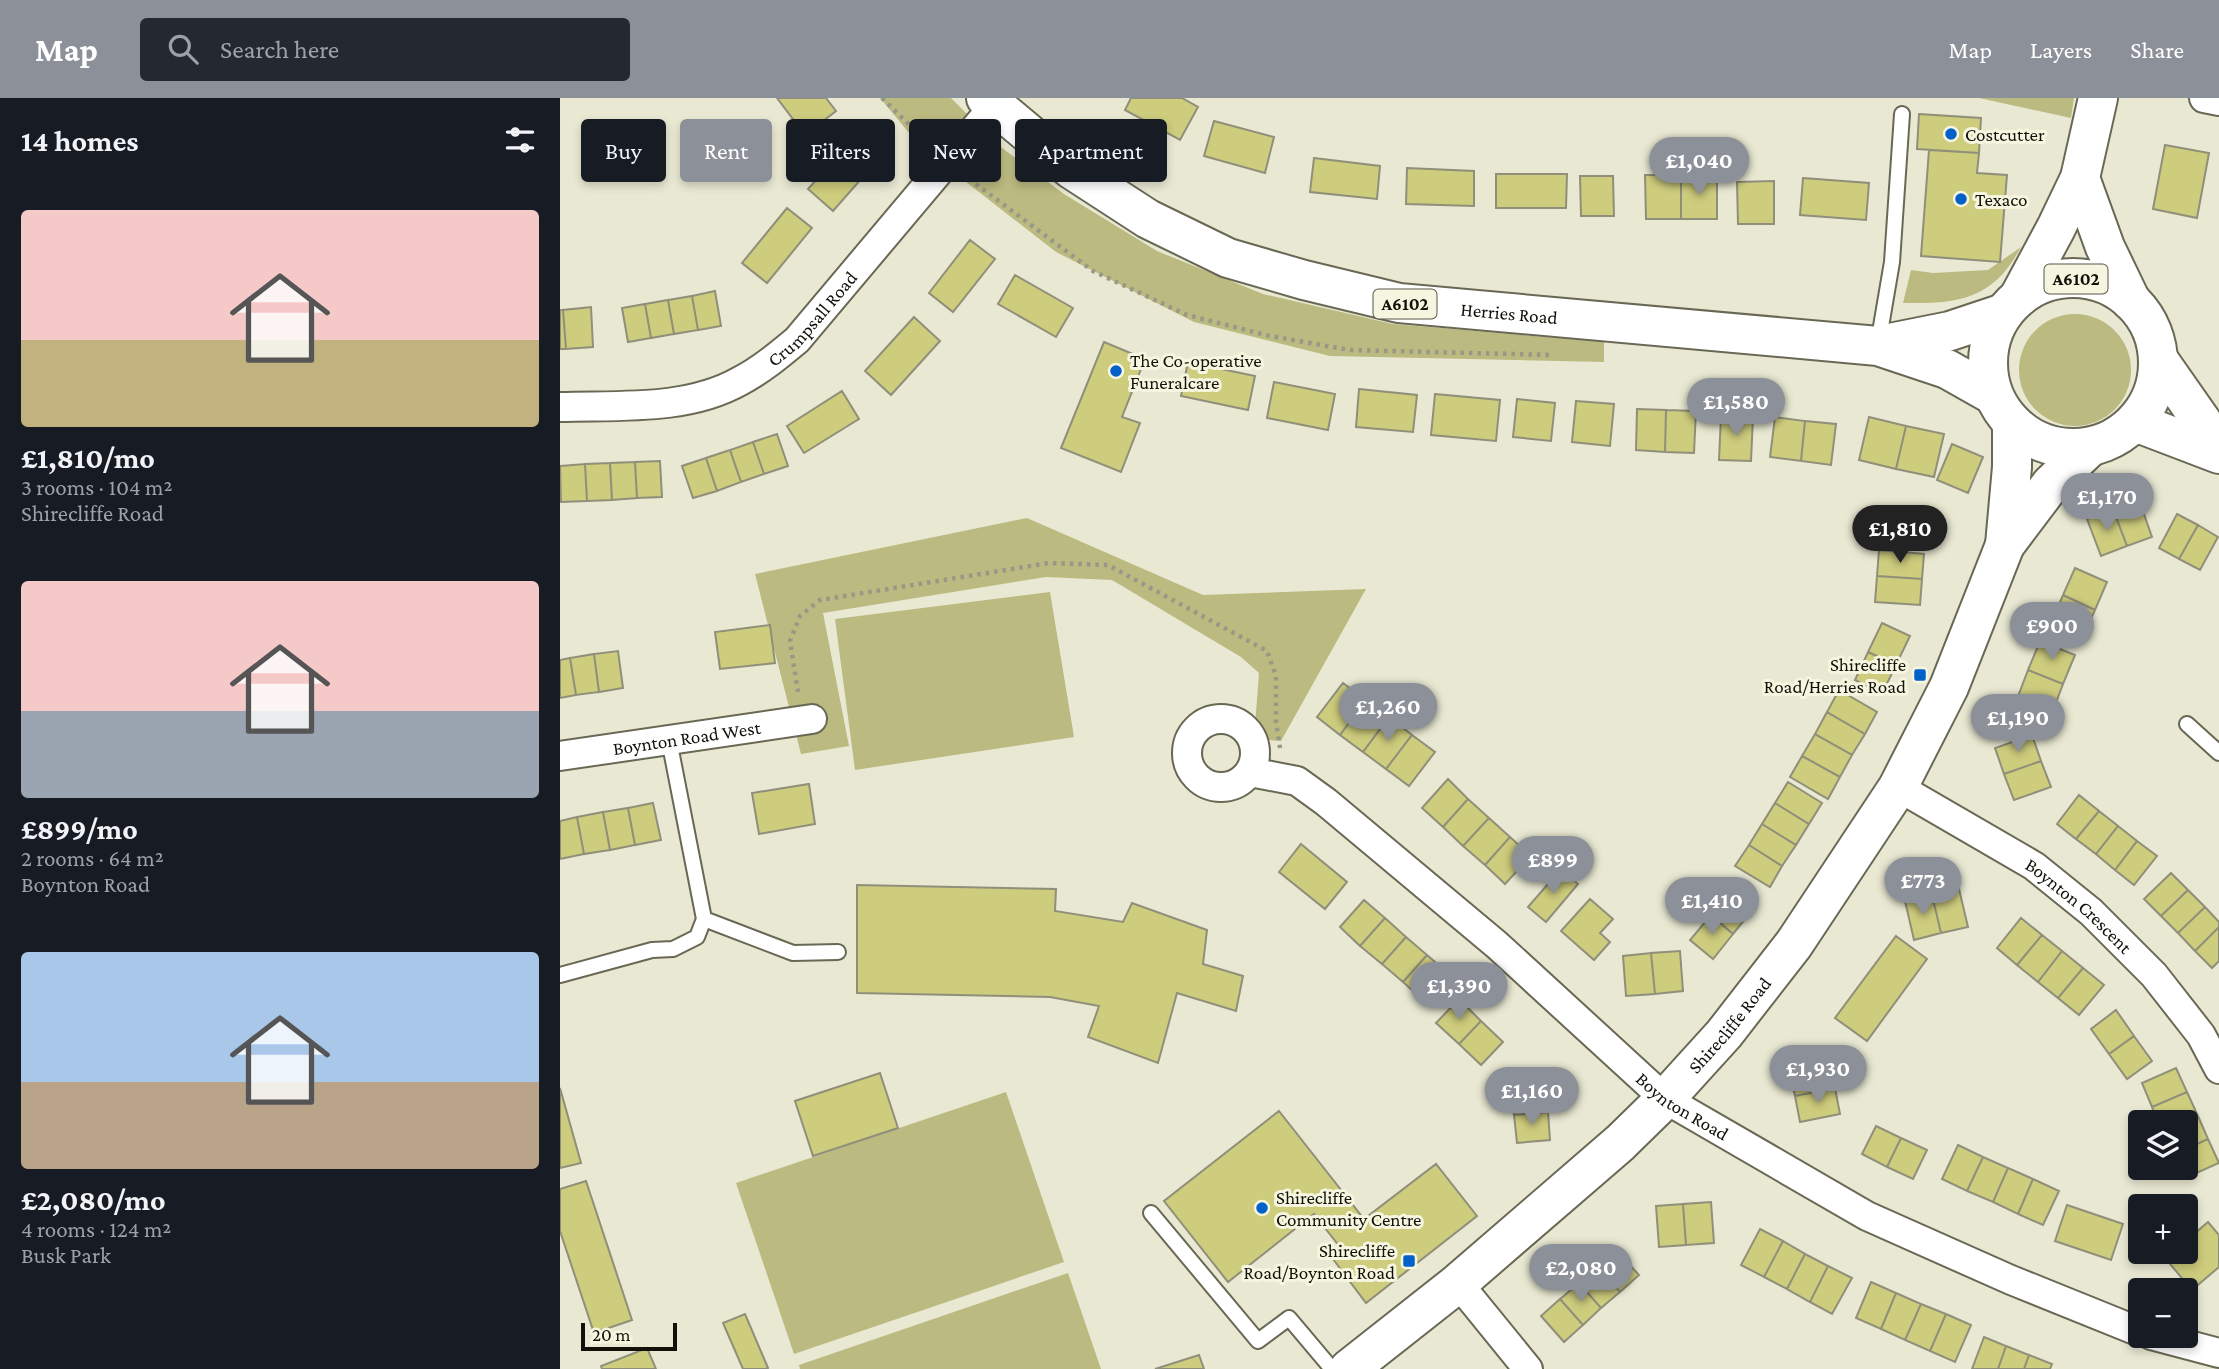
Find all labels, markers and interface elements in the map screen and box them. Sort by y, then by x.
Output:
search box [140,18,630,81]
icon: search [164,30,202,68]
text: Map [35,31,98,68]
text: Search here [220,35,339,64]
text: Map [1948,36,1992,63]
text: Layers [2030,36,2092,63]
text: Share [2130,36,2184,63]
chip: Buy [581,119,666,182]
chip: Rent [680,119,772,182]
chip: Filters [786,119,895,182]
chip: New [909,119,1001,182]
chip: Apartment [1015,119,1167,182]
icon: filters [501,121,539,159]
text: 14 homes [21,124,139,157]
place label: Costcutter [1965,124,2045,145]
marker: Costcutter [1943,126,1959,142]
pin: £1,040 [1642,138,1756,197]
text: £1,040 [1665,147,1733,173]
place label: Texaco [1975,189,2028,210]
marker: Texaco [1953,191,1969,207]
icon: home [217,255,343,381]
road number: A6102 [2044,264,2108,294]
street label: Crumpsall Road [763,267,861,370]
road number: A6102 [1374,289,1436,318]
street label: Herries Road [1460,298,1559,328]
place label: The Co-operative Funeralcare [1130,350,1262,393]
marker: The Co-operative Funeralcare [1108,363,1124,379]
pin: £1,580 [1679,378,1793,438]
text: £1,580 [1703,388,1769,414]
text: £1,810/mo [21,441,155,474]
text: 3 rooms · 104 m² [21,474,173,500]
pin: £1,170 [2050,474,2164,533]
text: £1,170 [2077,483,2137,509]
text: Shirecliffe Road [21,500,164,526]
pin: £1,810 [1843,505,1957,565]
text: £1,810 [1868,515,1932,541]
pin: £900 [2011,602,2093,662]
text: £900 [2026,612,2078,638]
icon: home [217,626,343,752]
place label: Shirecliffe Road/Herries Road [1764,654,1906,697]
marker: Shirecliffe Road/Herries Road [1912,667,1928,683]
pin: £1,260 [1331,684,1445,743]
text: £1,260 [1355,693,1421,719]
pin: £1,190 [1961,694,2075,754]
text: £1,190 [1987,704,2049,730]
street label: Boynton Road West [611,716,763,759]
text: £899/mo [21,812,138,845]
pin: £899 [1512,836,1594,896]
text: 2 rooms · 64 m² [21,845,164,871]
text: £899 [1528,846,1578,872]
street label: Boynton Crescent [2022,853,2137,958]
pin: £773 [1882,858,1964,917]
text: £773 [1900,867,1946,893]
text: Boynton Road [21,871,150,897]
pin: £1,410 [1655,878,1769,937]
text: £1,410 [1681,887,1743,913]
pin: £1,390 [1402,962,1516,1022]
text: £1,390 [1426,972,1492,998]
street label: Shirecliffe Road [1683,973,1775,1077]
icon: home [217,997,343,1123]
pin: £1,930 [1761,1046,1875,1105]
text: £1,930 [1786,1055,1850,1081]
pin: £1,160 [1475,1068,1589,1127]
street label: Boynton Road [1632,1068,1732,1144]
text: £1,160 [1501,1077,1563,1103]
map controls [2128,1110,2198,1348]
button: layers [2128,1110,2198,1180]
text: £2,080/mo [21,1183,166,1216]
place label: Shirecliffe Community Centre [1276,1187,1421,1230]
button: + [2128,1194,2198,1264]
marker: Shirecliffe Community Centre [1254,1200,1270,1216]
text: 4 rooms · 124 m² [21,1216,171,1242]
place label: Shirecliffe Road/Boynton Road [1243,1240,1395,1283]
text: Busk Park [21,1242,111,1268]
pin: £2,080 [1524,1244,1638,1304]
marker: Shirecliffe Road/Boynton Road [1401,1253,1417,1269]
text: £2,080 [1545,1254,1617,1280]
button: − [2128,1278,2198,1348]
scale bar [581,1320,677,1352]
text: 20 m [592,1324,631,1345]

